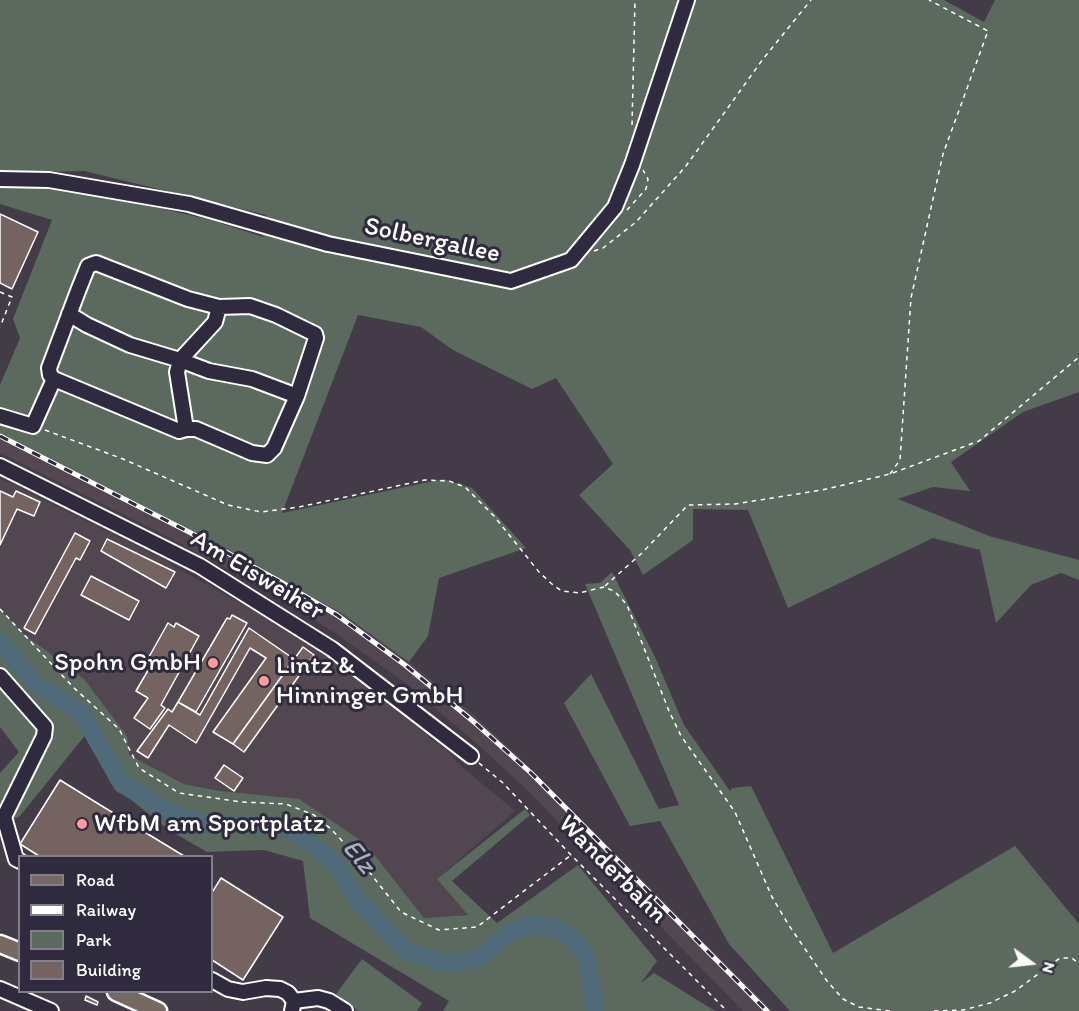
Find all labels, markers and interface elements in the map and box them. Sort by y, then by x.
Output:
street label: Solbergallee [361,211,503,271]
street label: Am Eisweiher [185,524,329,628]
place label: Spohn GmbH [54,647,201,679]
place label: Lintz & Hinninger GmbH [276,650,463,712]
marker: Spohn GmbH [206,656,220,670]
marker: Lintz & Hinninger GmbH [257,674,271,688]
place label: WfbM am Sportplatz [94,808,325,840]
street label: Wanderbahn [551,809,673,931]
marker: WfbM am Sportplatz [75,817,89,831]
water label: Elz [334,833,382,881]
legend [18,855,213,993]
text: Road [76,869,115,891]
text: Railway [76,899,136,921]
text: Park [76,929,111,951]
north arrow [1001,933,1061,993]
text: Building [76,959,141,981]
text: N [1038,960,1059,975]

